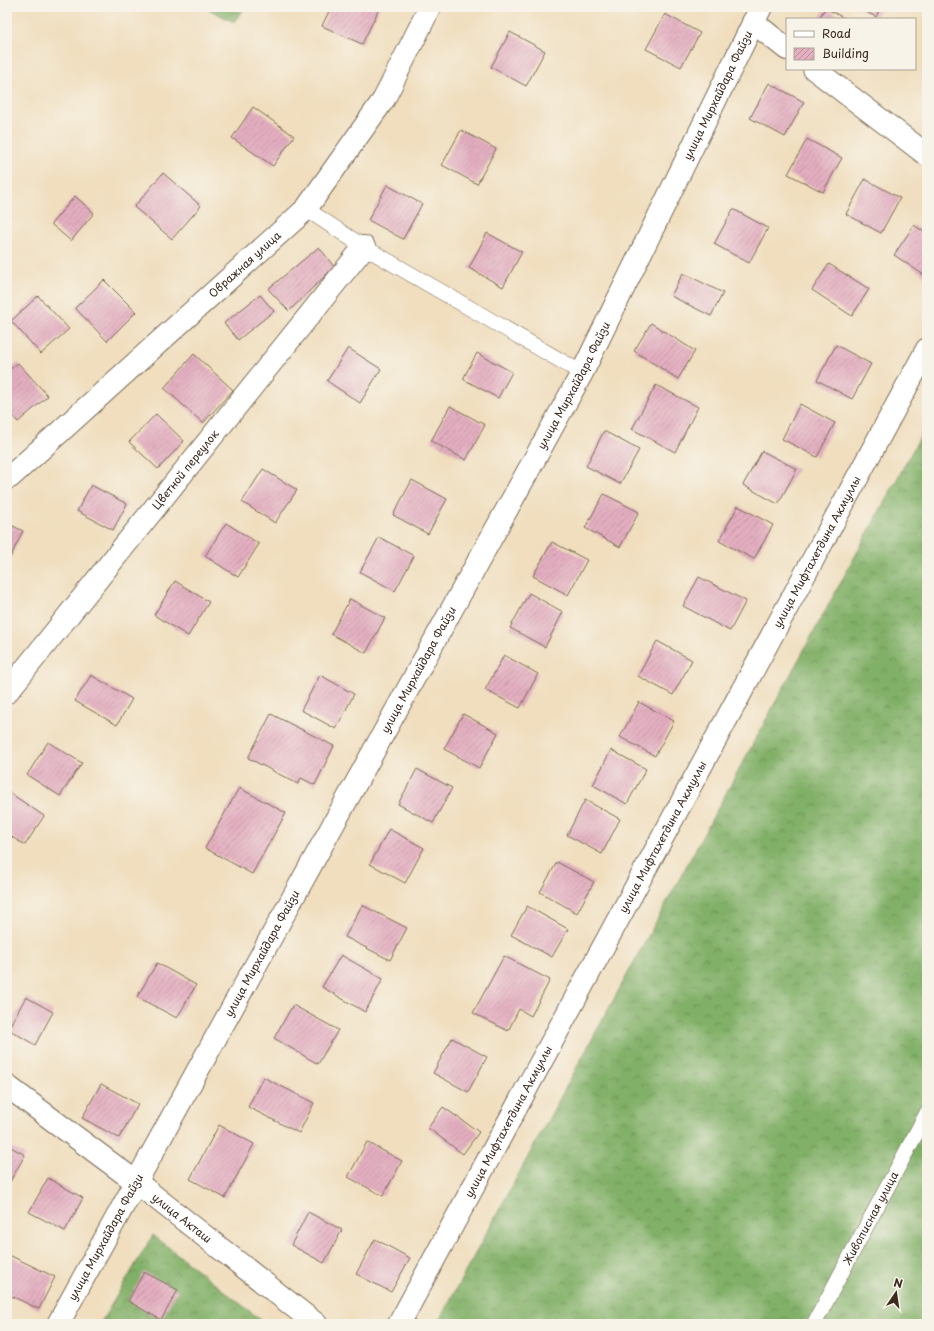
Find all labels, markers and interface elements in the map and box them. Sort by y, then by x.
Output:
legend [786,18,916,70]
text: Road [822,24,851,42]
street label: улица Мирхайдара Файзи [678,27,756,163]
text: Building [822,44,869,62]
street label: Овражная улица [205,227,285,301]
street label: улица Мирхайдара Файзи [533,318,614,452]
street label: Цветной переулок [148,425,223,513]
street label: улица Мифтахетдина Акмуллы [769,473,865,631]
street label: улица Мирхайдара Файзи [376,603,460,736]
street label: улица Мифтахетдина Акмуллы [614,758,710,916]
street label: улица Мирхайдара Файзи [220,887,304,1020]
street label: улица Мифтахетдина Акмуллы [460,1042,556,1201]
street label: Живописная улица [838,1168,902,1268]
street label: улица Мирхайдара Файзи [64,1171,147,1304]
street label: улица Акташ [148,1189,216,1247]
north arrow [876,1273,916,1313]
text: N [892,1274,905,1292]

